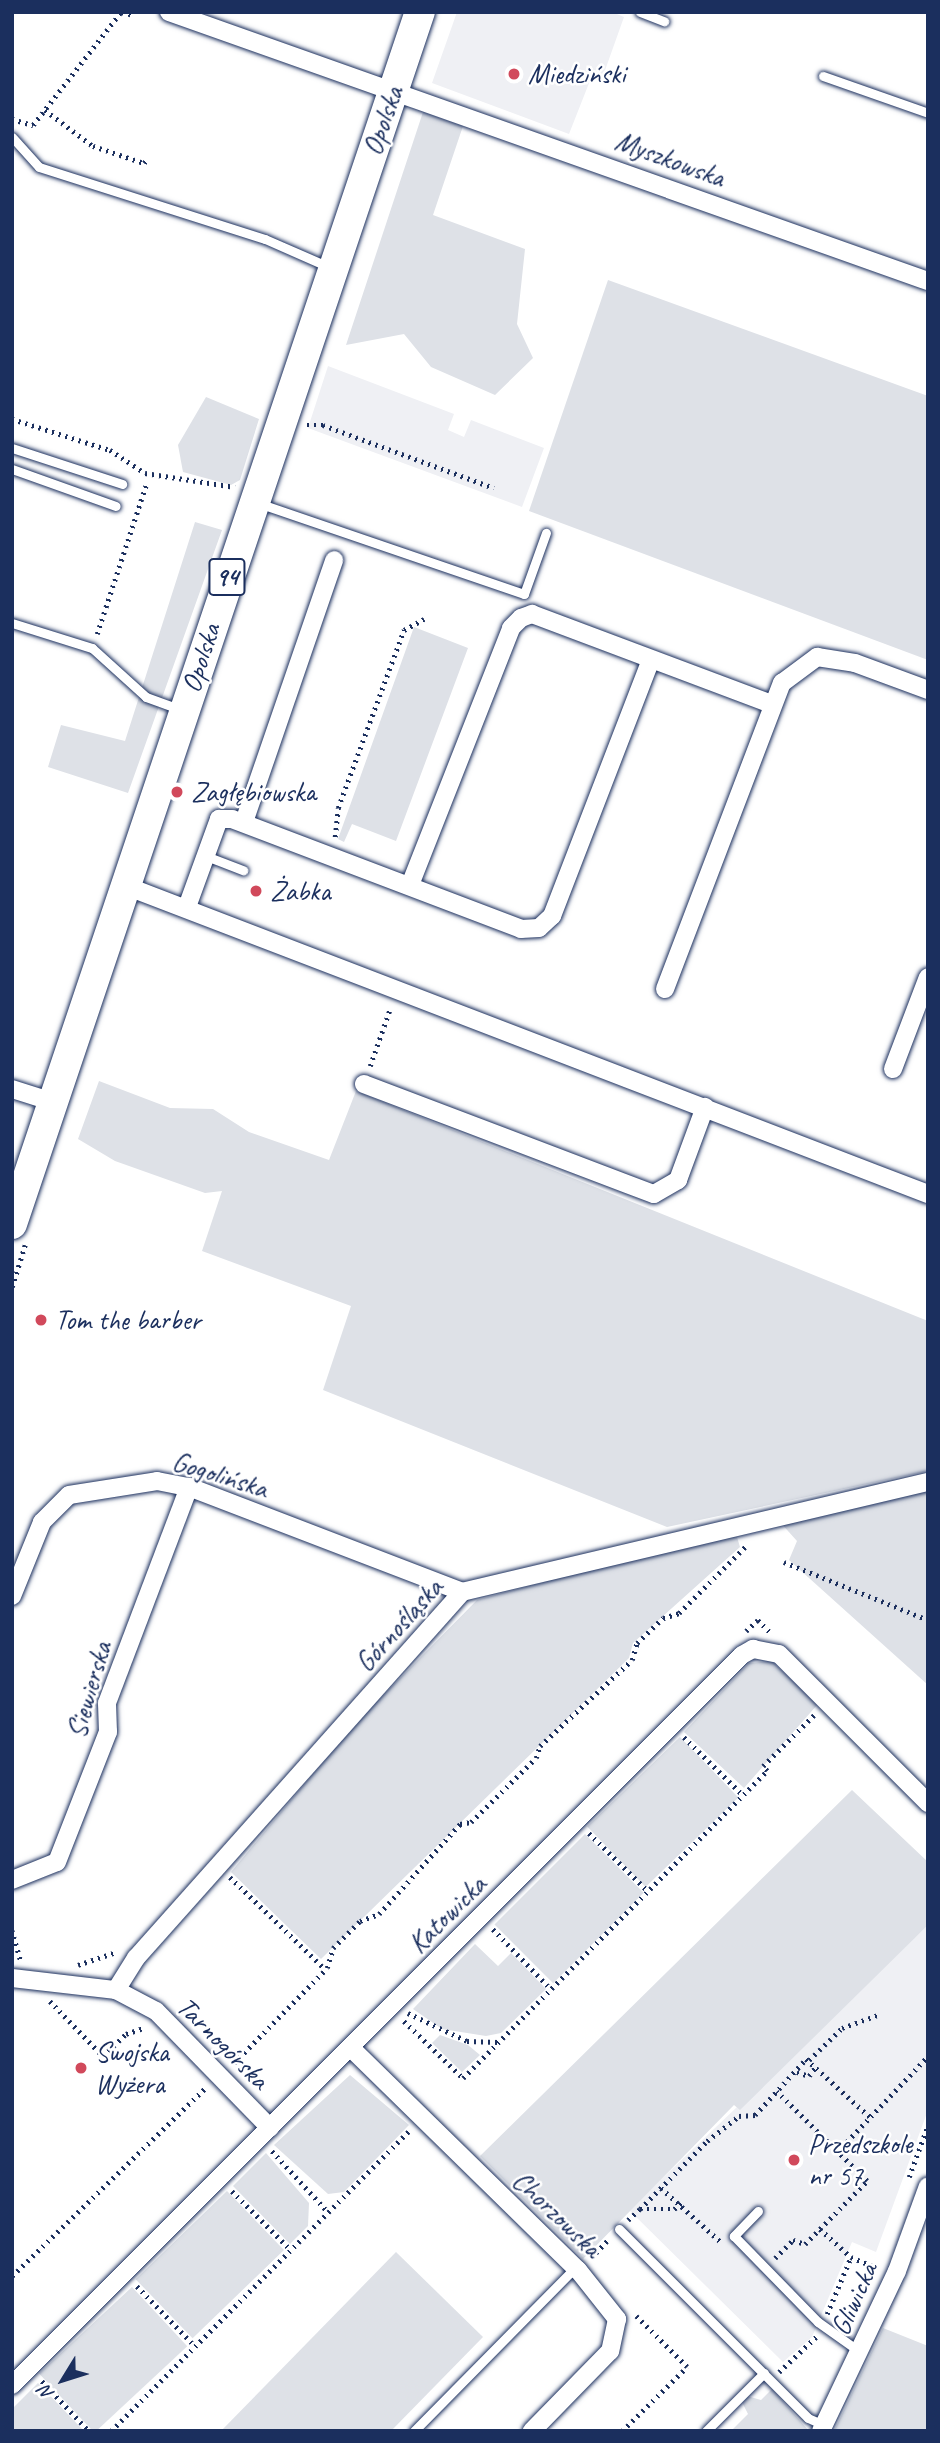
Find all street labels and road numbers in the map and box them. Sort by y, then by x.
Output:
street label: Opolska [356,82,410,160]
street label: Myszkowska [611,124,729,194]
road number: 94 [208,554,246,600]
street label: Opolska [174,619,228,697]
street label: Gogolińska [168,1445,272,1505]
street label: Górnośląska [348,1571,450,1679]
street label: Siewierska [59,1638,119,1742]
street label: Katowicka [401,1868,493,1960]
street label: Tarnogórska [170,1990,276,2096]
street label: Chorzowska [506,2164,608,2264]
street label: Gliwicka [823,2258,885,2340]

